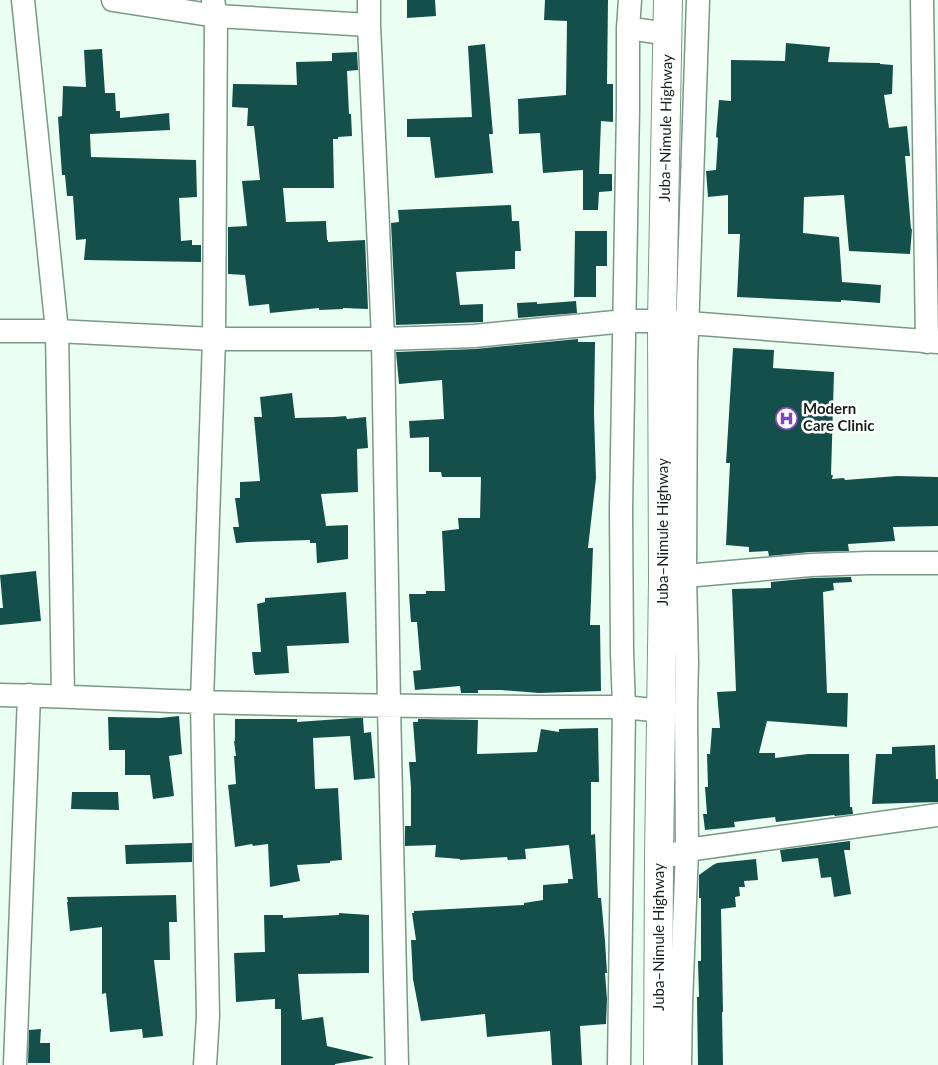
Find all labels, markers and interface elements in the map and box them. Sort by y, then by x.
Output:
street label: Juba–Nimule Highway [655,54,675,202]
place label: Modern Care Clinic [803,399,875,434]
hospital icon: Modern Care Clinic [775,406,799,430]
street label: Juba–Nimule Highway [653,458,671,606]
street label: Juba–Nimule Highway [649,863,667,1011]

